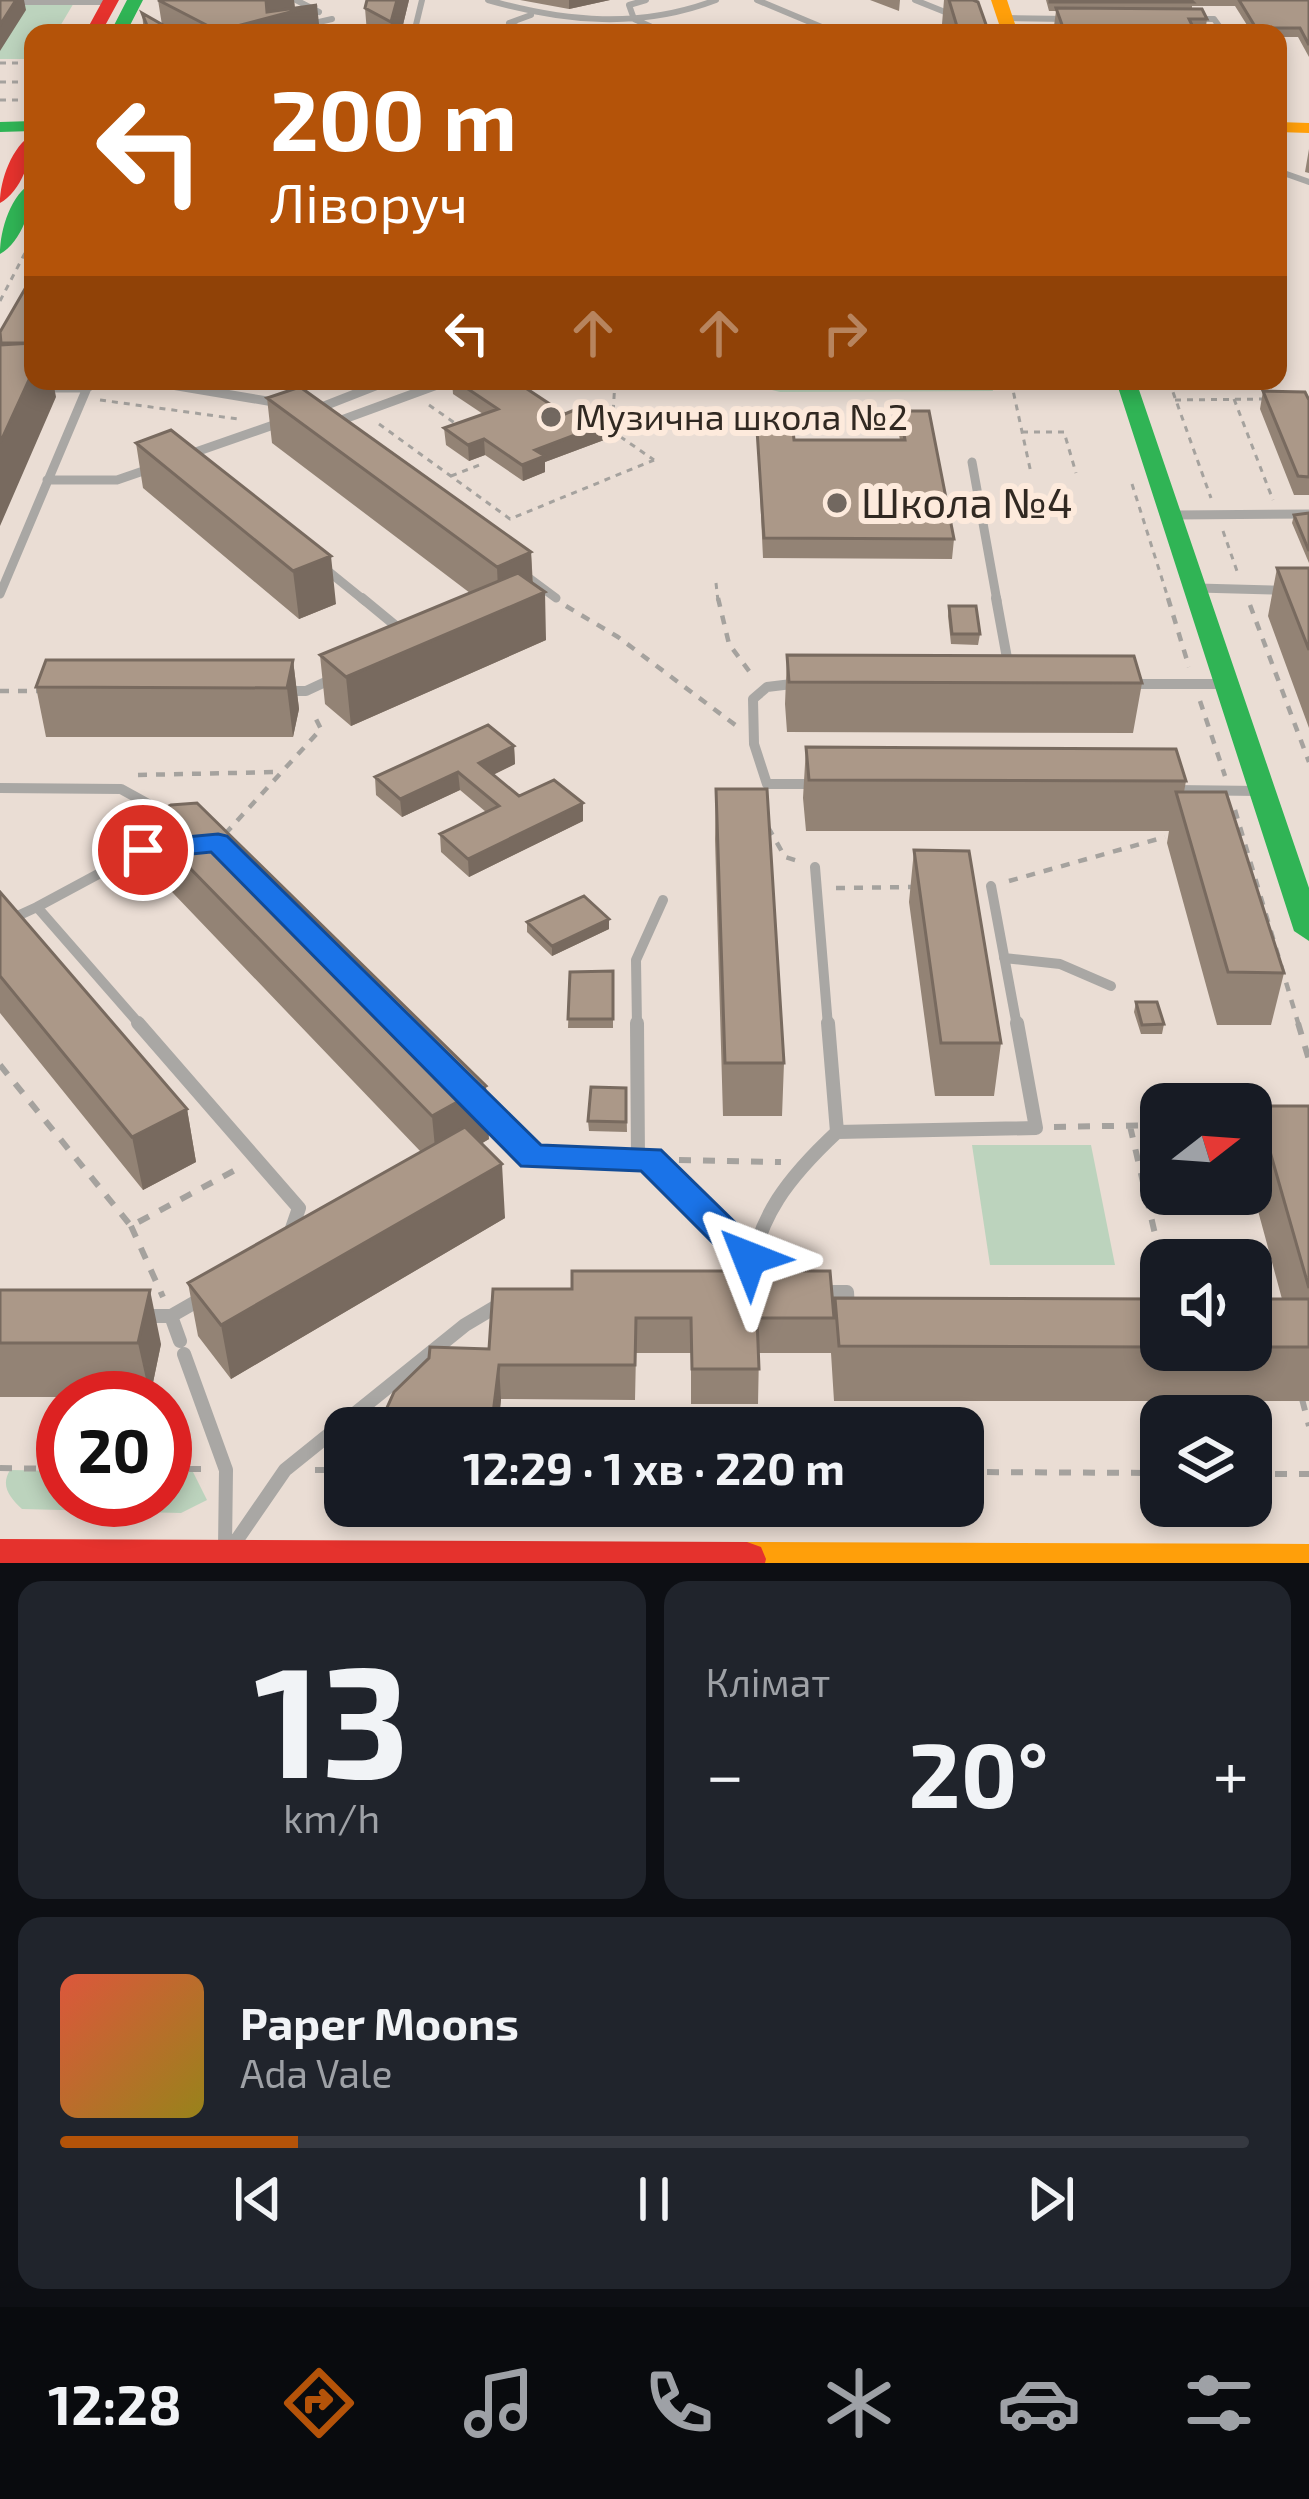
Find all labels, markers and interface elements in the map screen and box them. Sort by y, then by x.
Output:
text: 200 m [270,67,517,168]
icon: left [72,72,228,228]
text: Ліворуч [270,169,468,234]
icon: left [434,300,500,366]
icon: ahead [560,300,626,366]
icon: ahead [686,300,752,366]
icon: right [812,300,878,366]
place label: Музична школа №2 [575,394,908,438]
marker: Музична школа №2 [538,404,564,430]
place label: Школа №4 [861,476,1073,526]
marker: Школа №4 [824,490,850,516]
pin [92,799,194,901]
icon: arrive [110,817,176,883]
north arrow [1140,1083,1272,1215]
map controls [1140,1083,1272,1527]
position arrow [686,1195,812,1321]
button: sound [1140,1239,1272,1371]
speed limit sign: 20 [36,1371,192,1527]
button: layers [1140,1395,1272,1527]
text: 12:29 · 1 хв · 220 m [463,1440,845,1494]
text: 13 [254,1622,410,1809]
text: Клімат [706,1658,830,1705]
text: 20° [908,1718,1048,1826]
text: − [706,1733,744,1812]
text: + [1213,1733,1249,1812]
text: km/h [283,1794,380,1841]
text: Paper Moons [240,1995,519,2049]
text: Ada Vale [240,2049,392,2096]
icon: previous [225,2166,291,2232]
icon: pause [621,2166,687,2232]
icon: next [1018,2166,1084,2232]
icon: directions [277,2361,361,2445]
icon: music [457,2361,541,2445]
icon: phone [637,2361,721,2445]
icon: climate [817,2361,901,2445]
icon: car [997,2361,1081,2445]
icon: filters [1177,2361,1261,2445]
text: 12:28 [48,2371,182,2436]

